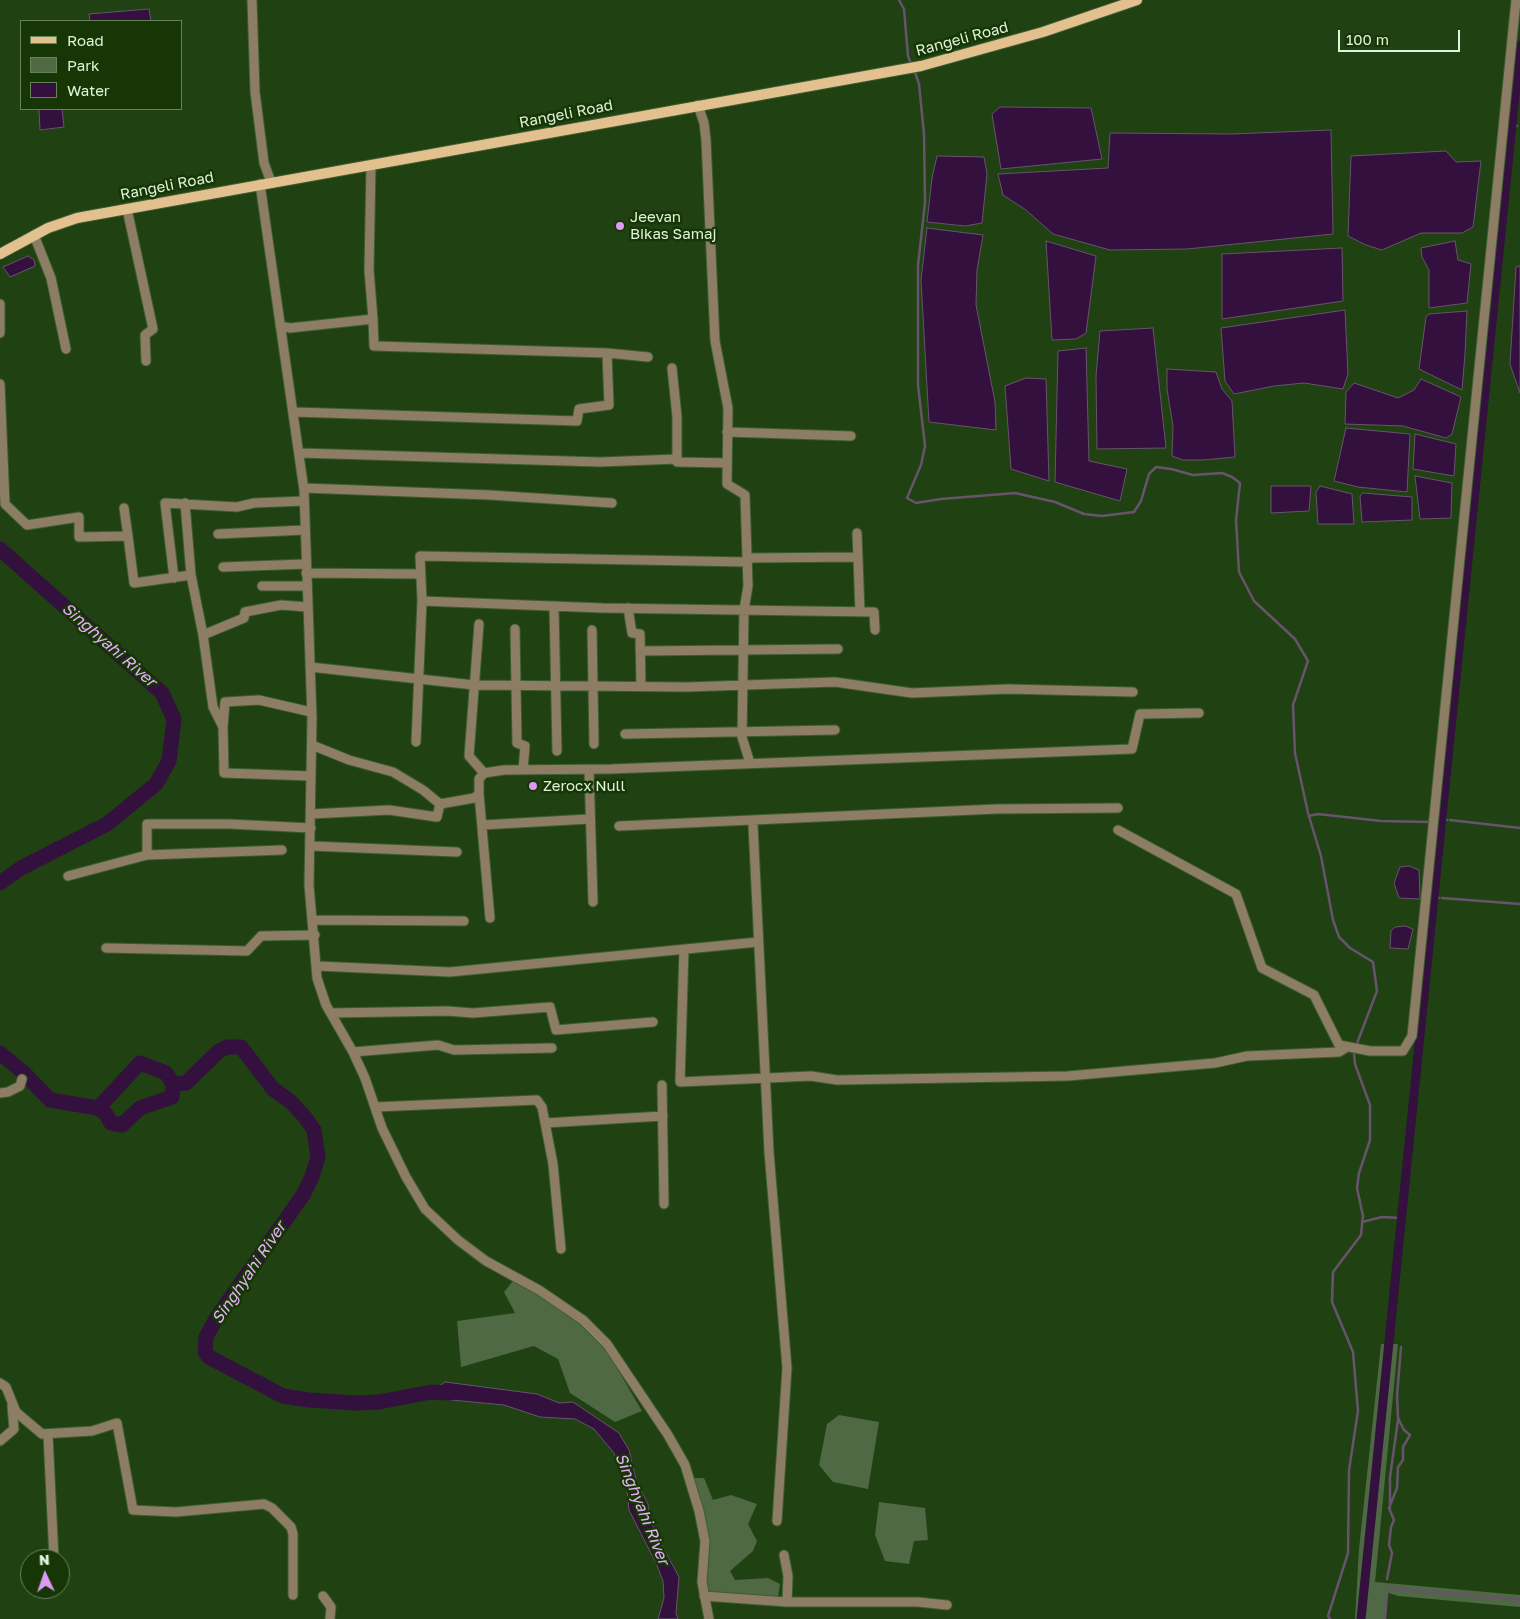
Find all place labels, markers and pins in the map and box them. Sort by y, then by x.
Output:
place label: Jeevan Bikas Samaj [630,208,716,243]
marker: Jeevan Bikas Samaj [614,220,626,232]
place label: Zerocx Null [543,777,625,795]
marker: Zerocx Null [527,780,539,792]

